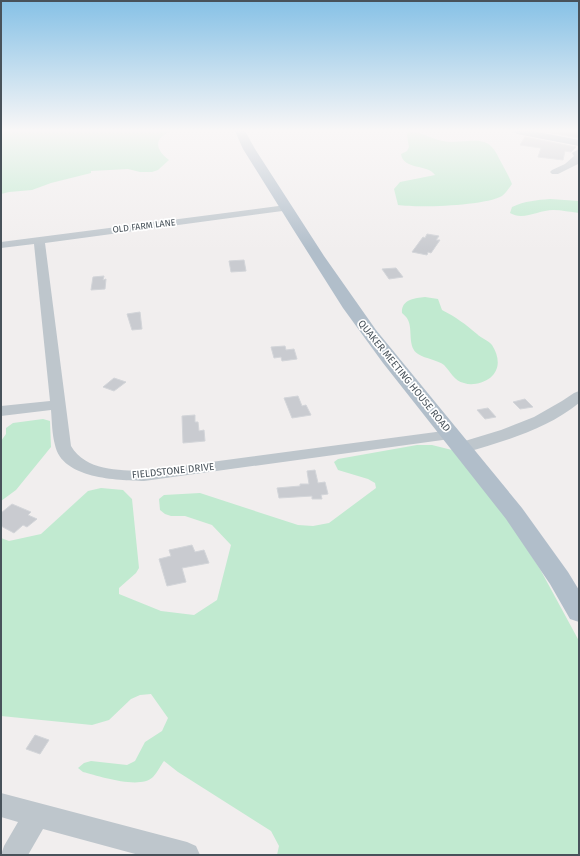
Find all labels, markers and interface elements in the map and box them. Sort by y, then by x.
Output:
street label: OLD FARM LANE [112,217,176,235]
street label: QUAKER MEETING HOUSE ROAD [355,318,453,434]
street label: FIELDSTONE DRIVE [131,461,215,481]

